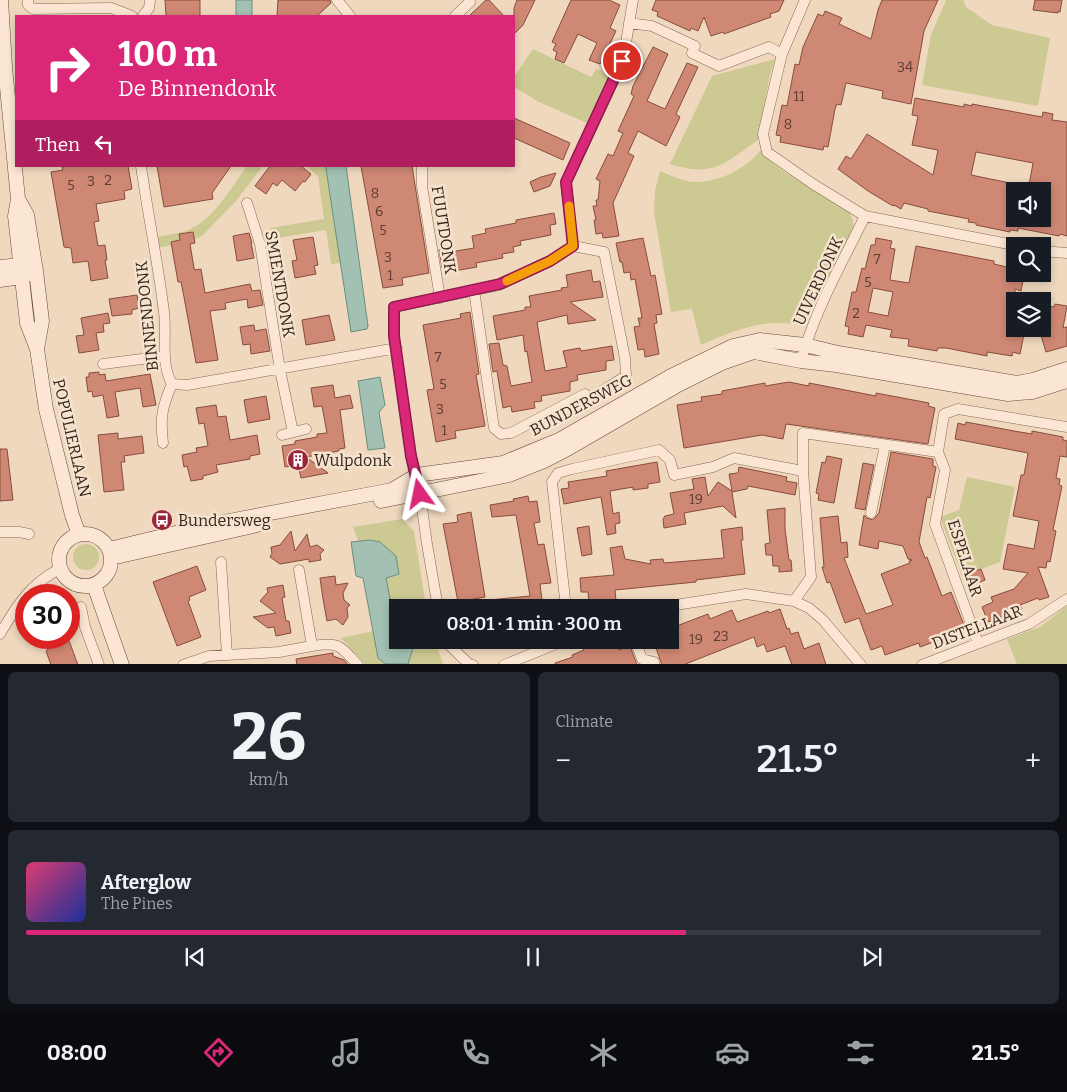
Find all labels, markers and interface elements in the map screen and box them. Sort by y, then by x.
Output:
text: 100 m [118,33,217,75]
icon: right [35,35,100,100]
pin [601,40,643,82]
icon: arrive [608,47,636,75]
house number: 34 [897,59,913,76]
text: De Binnendonk [118,75,276,102]
house number: 11 [793,88,805,105]
house number: 8 [784,116,792,133]
icon: left [90,130,118,158]
text: Then [35,133,80,156]
house number: 2 [104,172,112,189]
house number: 3 [87,173,95,190]
house number: 5 [67,177,75,194]
map controls [1006,182,1051,337]
button: sound [1006,182,1051,227]
street label: FUUTDONK [428,184,460,276]
house number: 8 [371,185,379,202]
house number: 6 [375,203,383,220]
house number: 5 [379,222,387,239]
street label: SMIENTDONK [261,229,299,339]
street label: UIVERDONK [789,233,847,328]
button: search [1006,237,1051,282]
house number: 3 [384,249,392,266]
house number: 7 [873,251,881,268]
street label: BINNENDONK [132,259,162,372]
house number: 1 [387,267,393,284]
house number: 5 [864,274,872,291]
button: layers [1006,292,1051,337]
house number: 2 [852,305,860,322]
house number: 7 [434,349,442,366]
street label: BUNDERSWEG [527,370,635,440]
house number: 5 [439,376,447,393]
street label: POPULIERLAAN [49,377,95,499]
house number: 3 [436,401,444,418]
house number: 1 [441,422,447,439]
building icon: Wulpdonk [286,448,310,472]
place label: Wulpdonk [314,451,391,470]
position arrow [393,467,445,519]
house number: 19 [689,491,703,508]
bus stop icon: Bundersweg [150,508,174,532]
place label: Bundersweg [178,511,271,530]
street label: ESPELAAR [944,517,987,599]
speed limit sign: 30 [15,584,80,649]
street label: DISTELLAAR [929,601,1025,653]
text: 08:01 · 1 min · 300 m [446,612,622,635]
house number: 23 [713,628,729,645]
house number: 19 [689,631,703,648]
text: 26 [231,698,306,776]
text: Climate [556,712,613,731]
text: 21.5° [756,736,839,782]
text: − [556,744,571,777]
text: + [1025,744,1041,777]
text: km/h [249,770,289,789]
text: Afterglow [101,871,191,894]
text: The Pines [101,894,173,913]
icon: previous [181,943,209,971]
icon: pause [519,943,547,971]
icon: next [858,943,886,971]
icon: directions [201,1035,236,1070]
icon: music [329,1035,364,1070]
icon: phone [458,1035,493,1070]
icon: climate [586,1035,621,1070]
icon: car [715,1035,750,1070]
icon: filters [843,1035,878,1070]
text: 08:00 [47,1039,107,1066]
text: 21.5° [972,1039,1020,1066]

